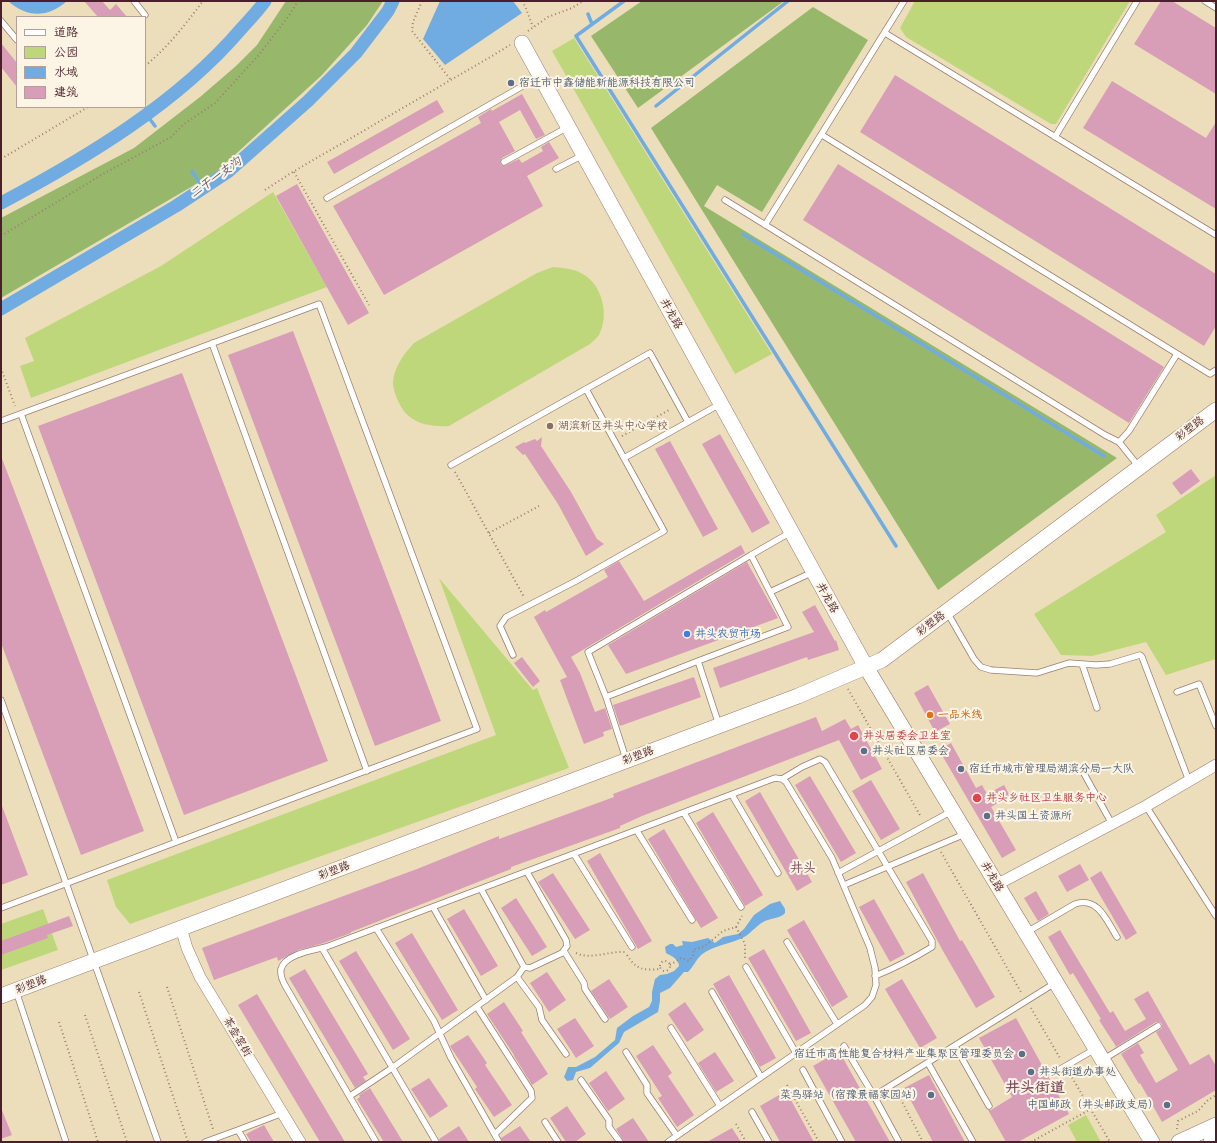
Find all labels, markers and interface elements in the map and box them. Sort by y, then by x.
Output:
legend [16,16,146,108]
text: 道路 [54,24,78,40]
text: 公园 [54,44,78,60]
text: 水域 [54,64,78,80]
place label: 宿迁市中鑫储能新能源科技有限公司 [519,76,695,90]
marker: 宿迁市中鑫储能新能源科技有限公司 [506,78,516,88]
text: 建筑 [54,84,78,100]
water label: 二干一支沟 [187,155,245,201]
street label: 井龙路 [657,296,685,332]
street label: 彩塑路 [1173,414,1207,444]
place label: 湖滨新区井头中心学校 [558,419,668,433]
marker: 湖滨新区井头中心学校 [545,421,555,431]
street label: 井龙路 [813,580,841,616]
street label: 彩塑路 [914,609,948,639]
place label: 井头农贸市场 [695,627,761,641]
marker: 井头农贸市场 [682,629,692,639]
place label: 一品米线 [938,708,982,722]
marker: 一品米线 [925,710,935,720]
place label: 井头居委会卫生室 [863,729,951,743]
marker: 井头居委会卫生室 [848,730,860,742]
street label: 彩塑路 [620,744,656,768]
place label: 井头社区居委会 [872,744,949,758]
marker: 井头社区居委会 [859,746,869,756]
place label: 宿迁市城市管理局湖滨分局一大队 [969,762,1134,776]
marker: 宿迁市城市管理局湖滨分局一大队 [956,764,966,774]
place label: 井头乡社区卫生服务中心 [986,791,1107,805]
marker: 井头乡社区卫生服务中心 [971,792,983,804]
place label: 井头国土资源所 [995,809,1072,823]
marker: 井头国土资源所 [982,811,992,821]
street label: 彩塑路 [316,859,352,883]
street label: 井龙路 [978,859,1006,895]
district label: 井头 [790,861,816,877]
street label: 彩塑路 [13,973,49,997]
street label: 茶壶窑街 [220,1015,254,1059]
place label: 宿迁市高性能复合材料产业集聚区管理委员会 [794,1047,1014,1061]
marker: 宿迁市高性能复合材料产业集聚区管理委员会 [1017,1049,1027,1059]
place label: 井头街道办事处 [1039,1065,1116,1079]
marker: 井头街道办事处 [1026,1067,1036,1077]
district label: 井头街道 [1005,1079,1065,1097]
place label: 菜鸟驿站（宿豫景福家园站） [780,1088,923,1102]
marker: 菜鸟驿站（宿豫景福家园站） [926,1090,936,1100]
place label: 中国邮政（井头邮政支局） [1027,1098,1159,1112]
marker: 中国邮政（井头邮政支局） [1162,1100,1172,1110]

